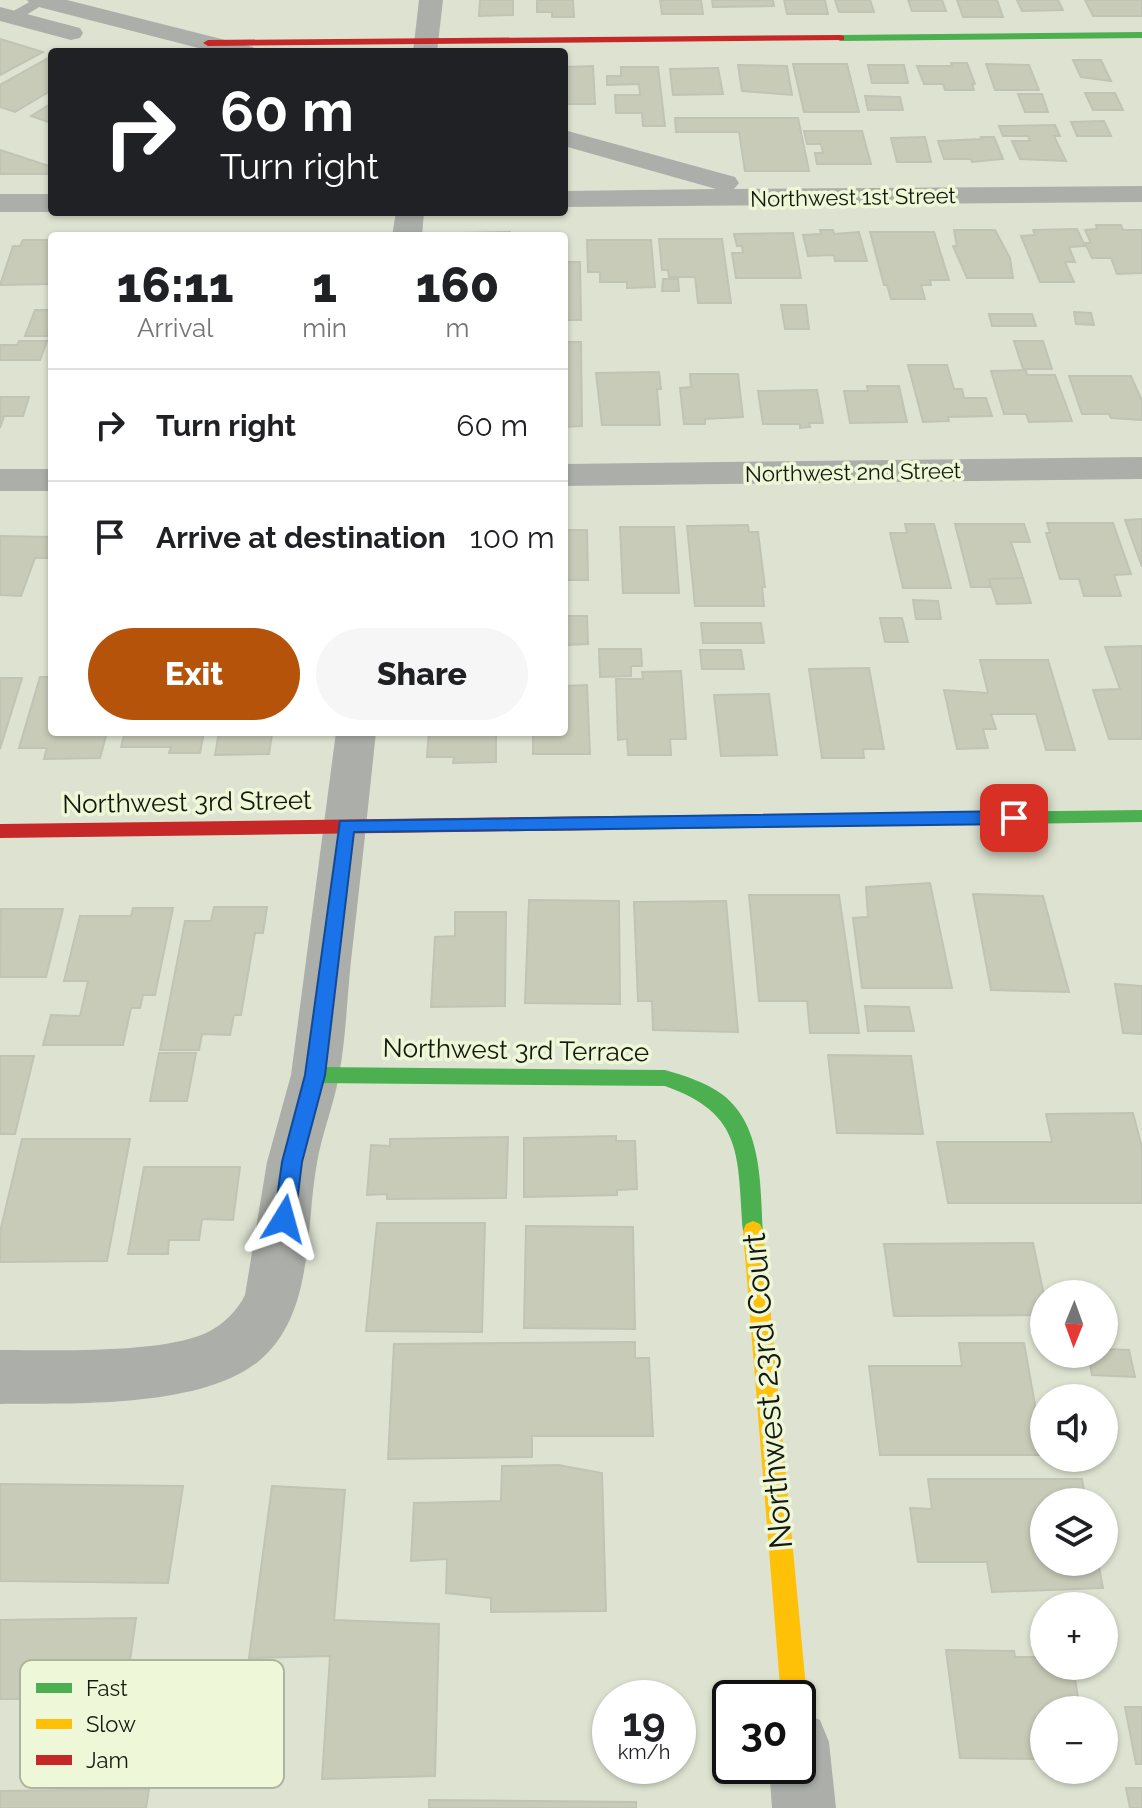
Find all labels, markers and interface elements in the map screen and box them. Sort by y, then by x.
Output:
text: 60 m [220,78,354,144]
icon: right [88,80,192,184]
text: Turn right [220,145,379,187]
street label: Northwest 1st Street [750,182,957,212]
text: 16:11 [117,257,234,313]
text: 1 [312,257,337,313]
text: 160 [416,257,499,313]
text: Arrival [137,313,213,343]
text: min [302,313,347,343]
text: m [446,313,469,343]
icon: right [88,403,132,447]
text: Turn right [156,408,296,443]
text: 60 m [456,408,528,443]
street label: Northwest 2nd Street [745,457,962,487]
icon: arrive [88,515,132,559]
text: Arrive at destination [156,520,446,555]
text: 100 m [470,520,555,555]
button: Exit [88,628,300,720]
button: Share [316,628,528,720]
pin [980,784,1048,852]
street label: Northwest 3rd Street [62,785,312,819]
icon: arrive [992,796,1036,840]
street label: Northwest 3rd Terrace [383,1033,649,1067]
position arrow [242,1177,326,1261]
street label: Northwest 23rd Court [735,1231,799,1550]
north arrow [1030,1280,1118,1368]
map controls [1030,1280,1118,1784]
button: sound [1030,1384,1118,1472]
button: layers [1030,1488,1118,1576]
button: + [1030,1592,1118,1680]
legend [20,1660,284,1788]
text: Fast [86,1675,128,1701]
speed limit sign: 30 [712,1680,816,1784]
button: − [1030,1696,1118,1784]
text: 19 [622,1698,666,1745]
text: Slow [86,1711,136,1737]
text: km/h [618,1740,670,1764]
text: Jam [86,1747,129,1773]

